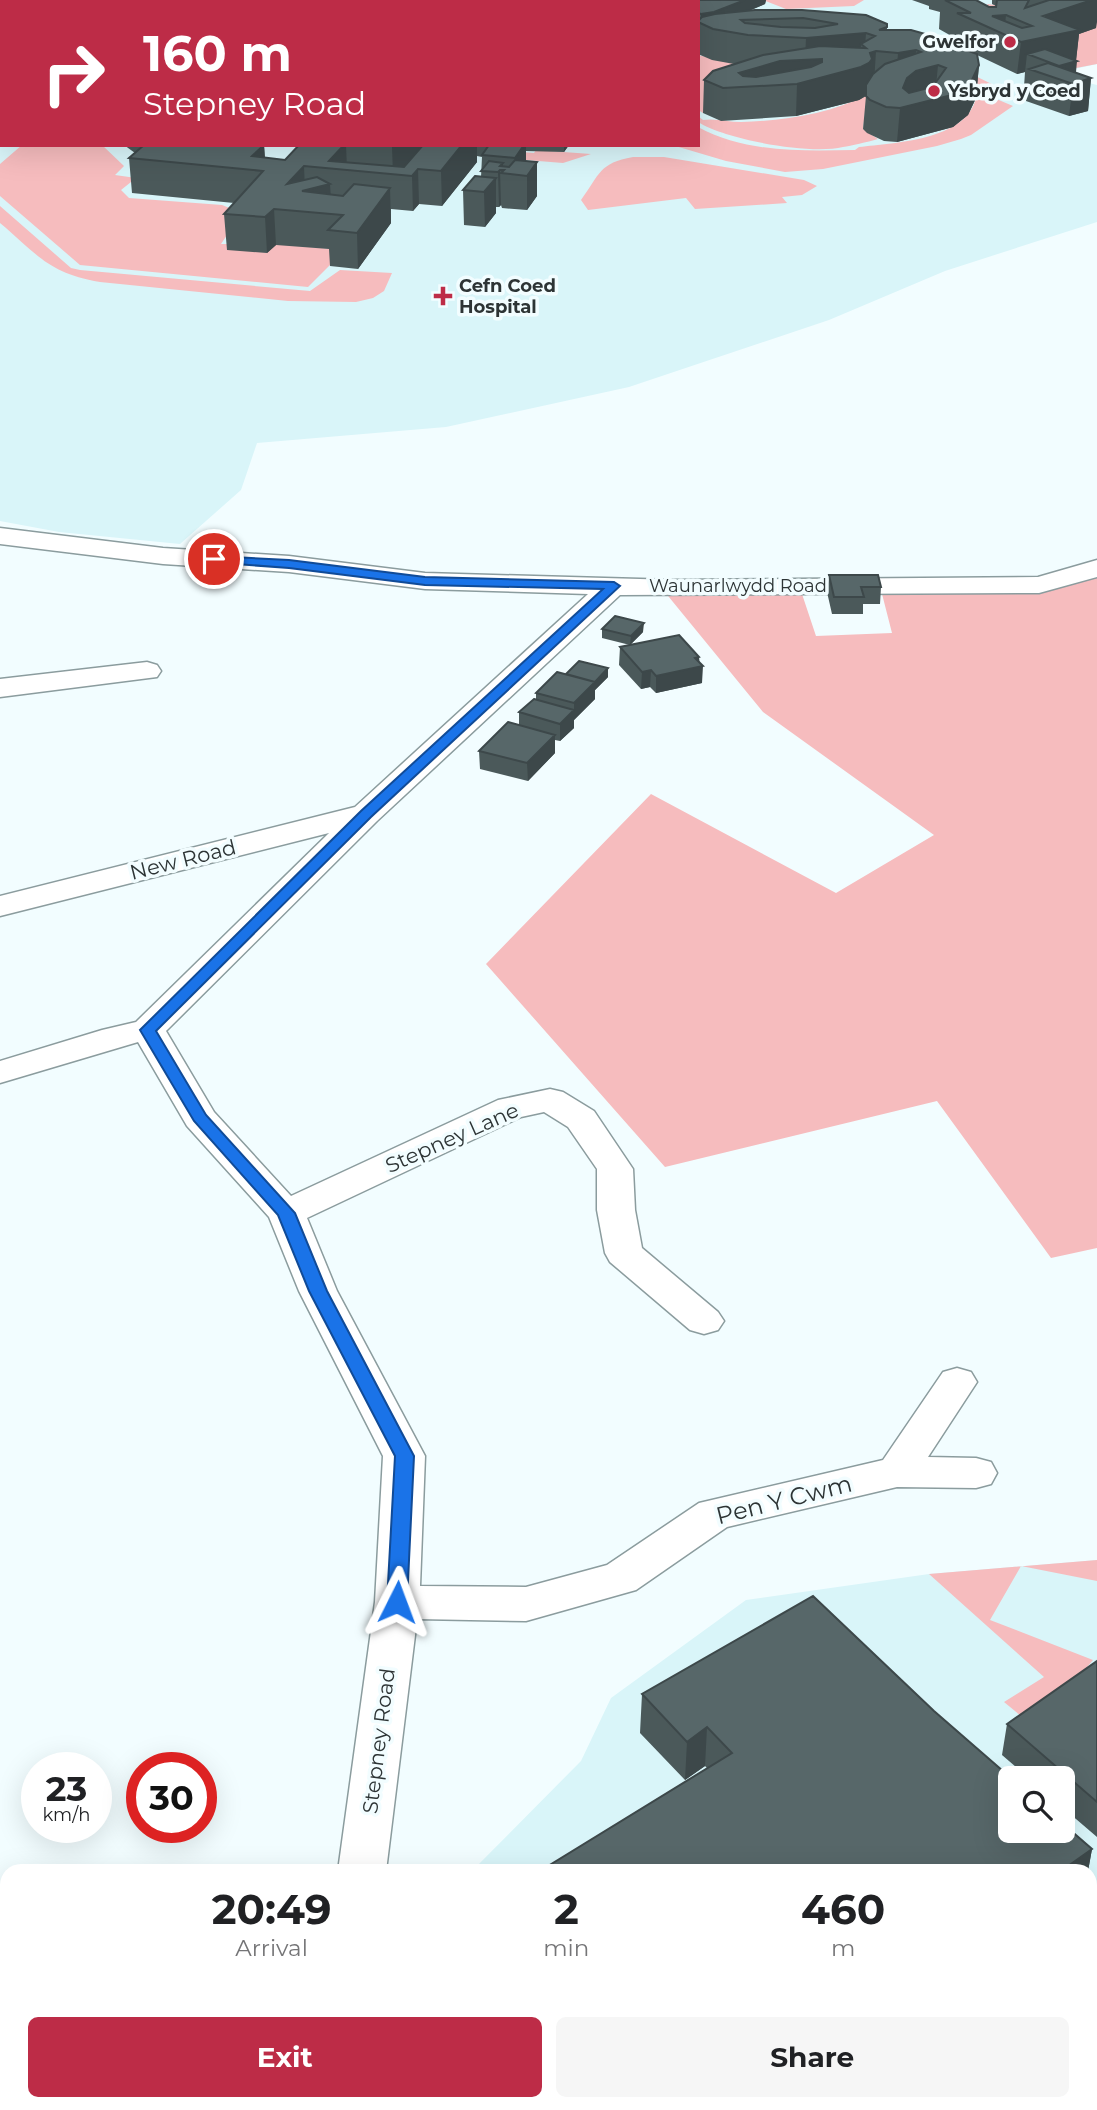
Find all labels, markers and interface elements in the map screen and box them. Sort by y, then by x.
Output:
text: 160 m [143,24,292,83]
icon: right [28,28,119,119]
place label: Gwelfor [922,31,996,53]
marker: Gwelfor [1002,34,1018,50]
place label: Ysbryd y Coed [947,80,1081,102]
marker: Ysbryd y Coed [926,83,942,99]
text: Stepney Road [143,84,366,123]
place label: Cefn Coed Hospital [459,275,556,318]
marker: Cefn Coed Hospital [433,286,453,306]
pin [184,529,244,589]
icon: arrive [195,540,233,578]
street label: Waunarlwydd Road [649,575,827,597]
street label: New Road [127,834,239,885]
street label: Stepney Lane [381,1097,522,1178]
street label: Pen Y Cwm [713,1469,855,1530]
position arrow [360,1565,434,1639]
street label: Stepney Road [357,1667,400,1815]
speed limit sign: 30 [126,1752,217,1843]
map controls [998,1766,1075,1843]
button: search [998,1766,1075,1843]
text: 23 [46,1767,87,1810]
text: km/h [42,1804,91,1826]
text: 20:49 [212,1883,332,1935]
text: 2 [554,1883,579,1935]
text: 460 [801,1883,885,1935]
text: Arrival [235,1934,308,1962]
text: min [543,1934,589,1962]
text: m [831,1934,855,1962]
button: Exit [28,2017,542,2097]
button: Share [556,2017,1069,2097]

